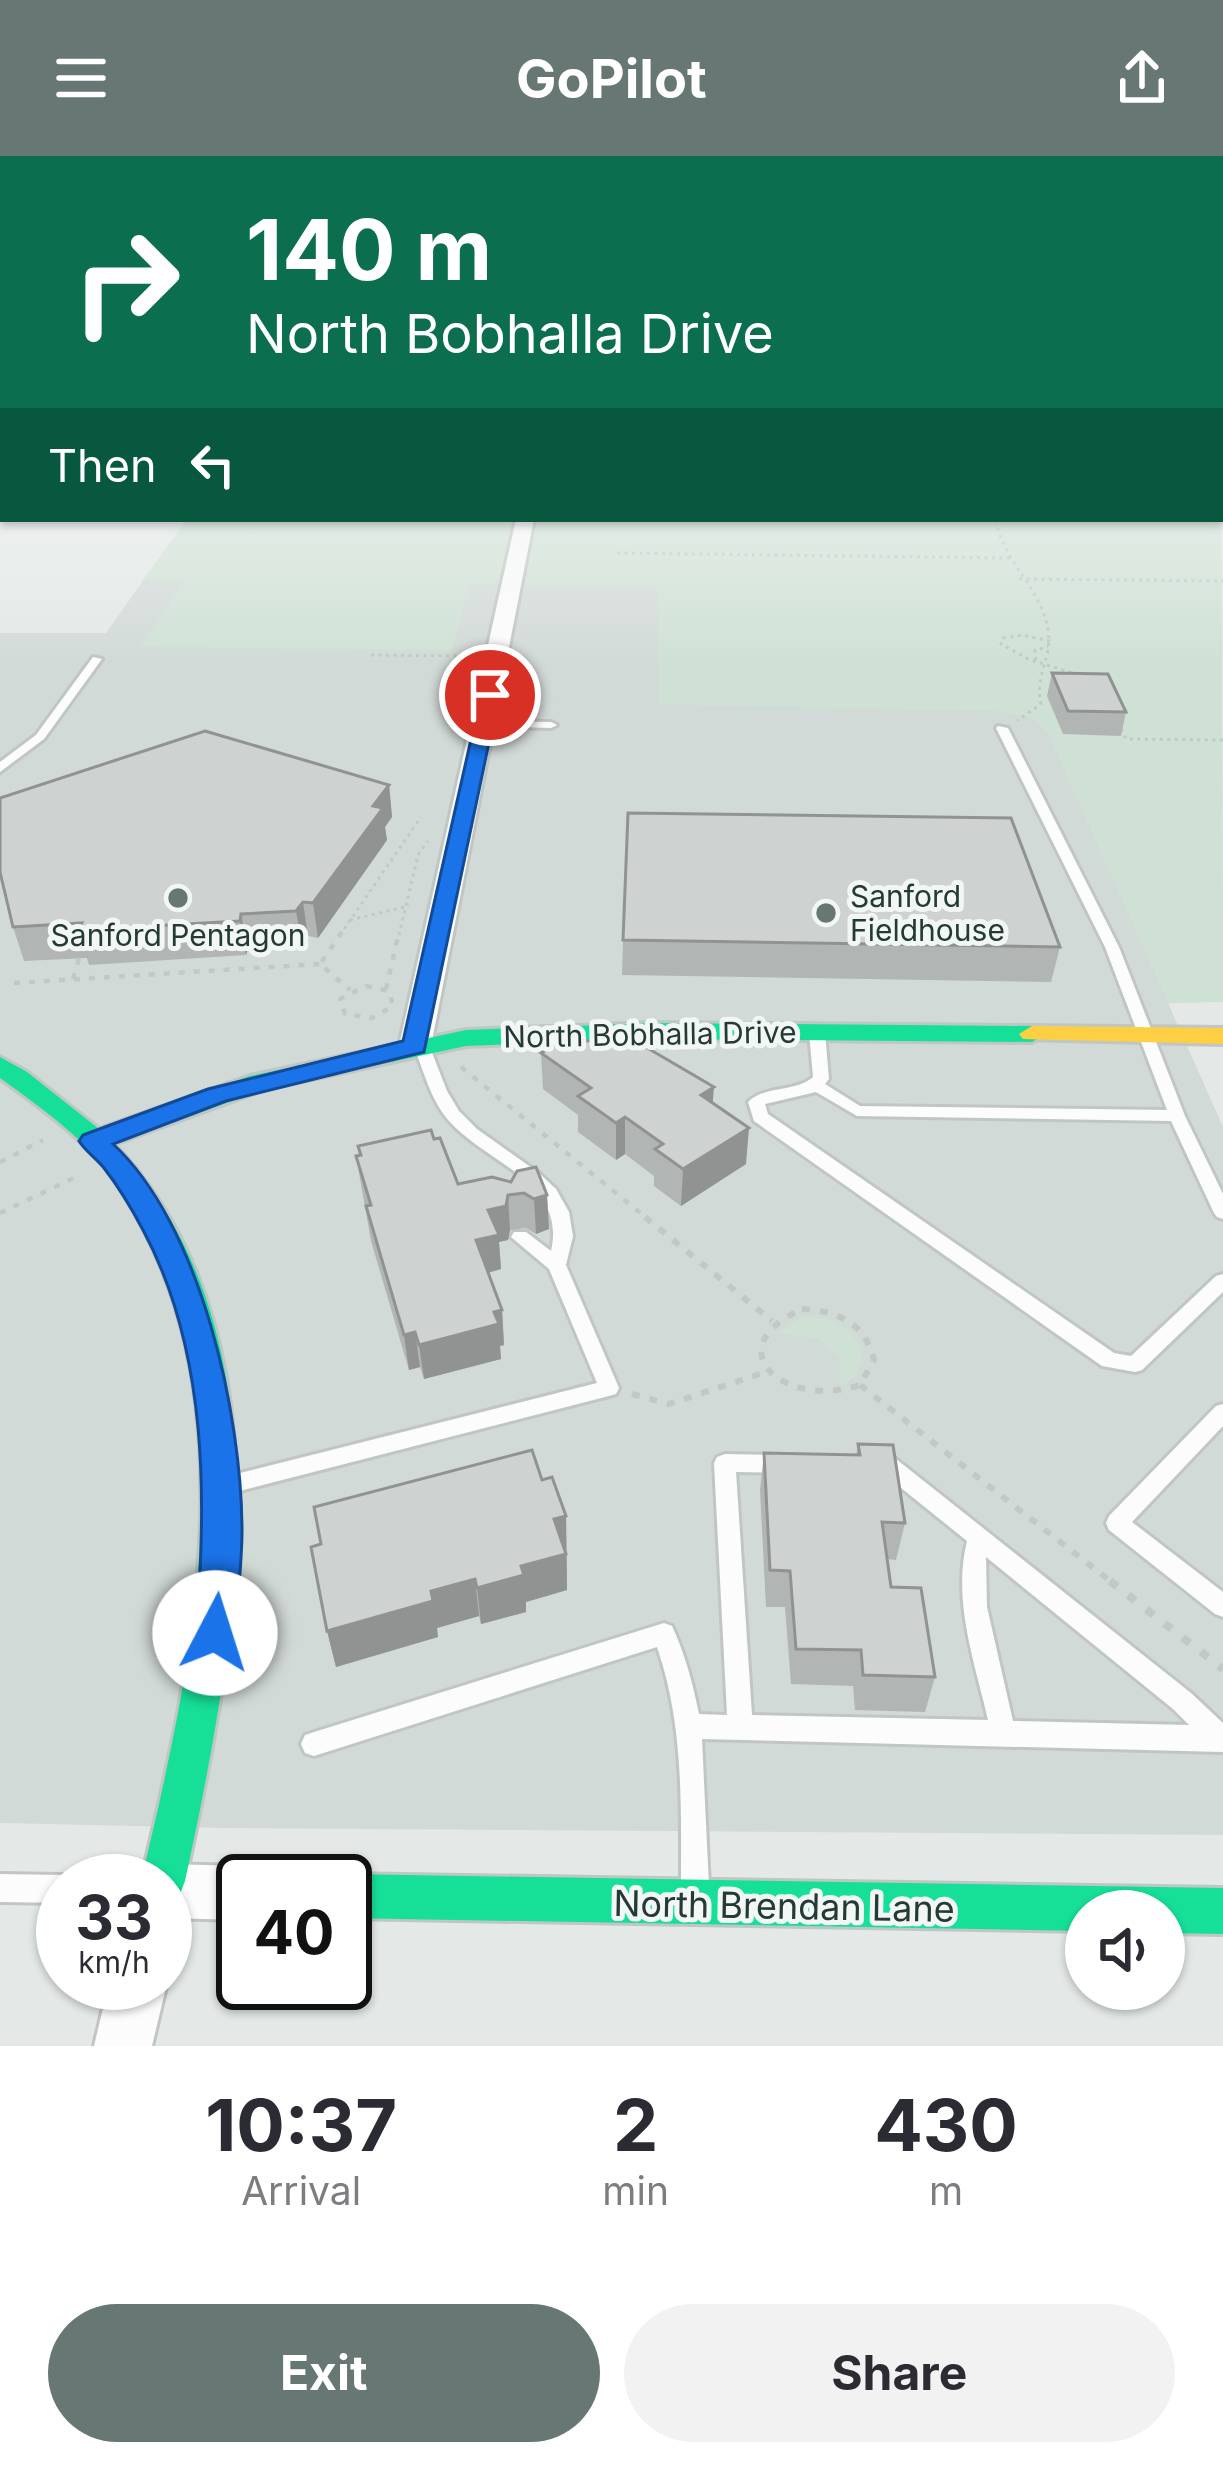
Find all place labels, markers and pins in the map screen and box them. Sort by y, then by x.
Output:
pin [439,644,541,746]
place label: Sanford Fieldhouse [850,878,1005,948]
marker: Sanford Pentagon [165,885,191,911]
marker: Sanford Fieldhouse [813,900,839,926]
place label: Sanford Pentagon [51,917,305,953]

